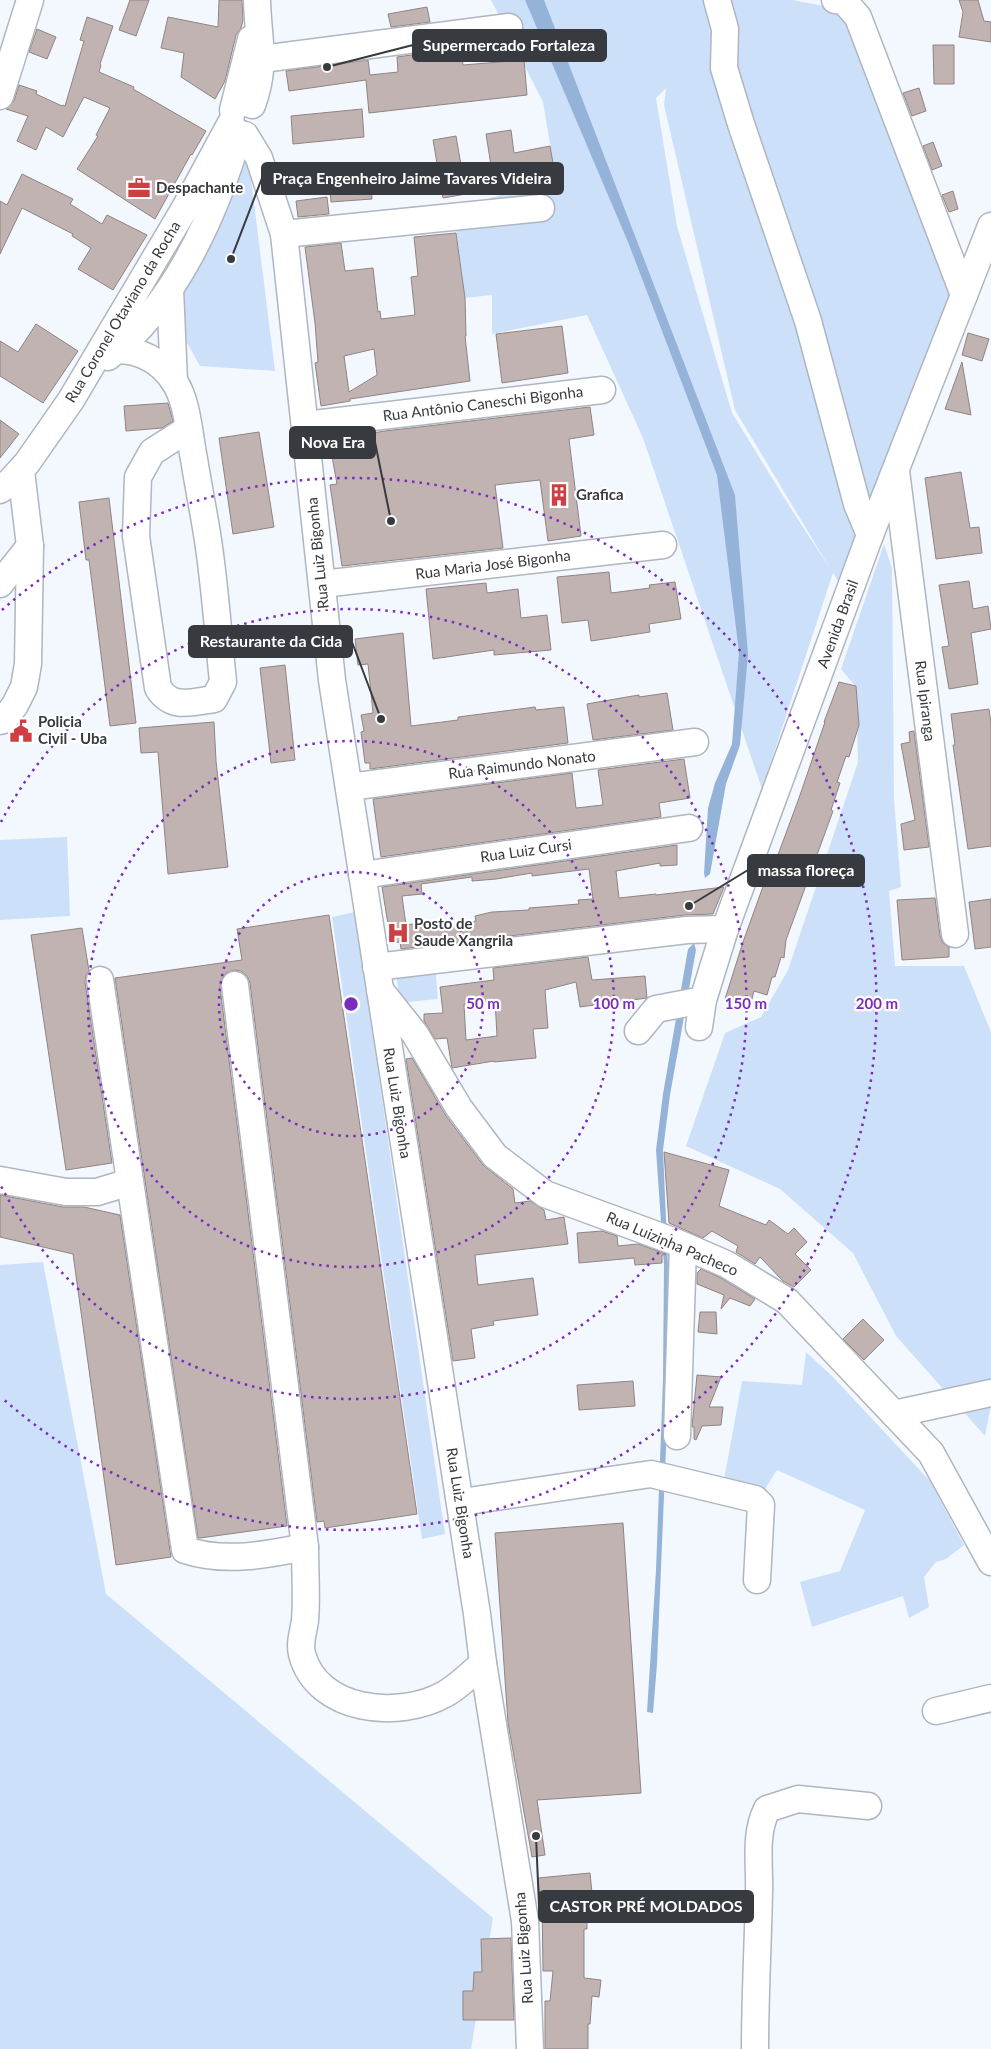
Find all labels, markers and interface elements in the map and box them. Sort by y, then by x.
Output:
callout: Supermercado Fortaleza [413,30,606,61]
text: Supermercado Fortaleza [423,35,595,54]
callout: Praça Engenheiro Jaime Tavares Videira [262,163,563,194]
text: Praça Engenheiro Jaime Tavares Videira [272,168,552,187]
office icon: Despachante [126,175,152,201]
place label: Despachante [156,178,243,196]
street label: Rua Coronel Otaviano da Rocha [61,217,184,406]
street label: Rua Antônio Caneschi Bigonha [382,382,584,424]
callout: Nova Era [290,427,375,458]
text: Nova Era [301,432,365,451]
building icon: Grafica [546,482,572,508]
place label: Grafica [576,485,624,503]
street label: Rua Luiz Bigonha [302,496,332,610]
street label: Rua Maria José Bigonha [414,546,571,582]
street label: Avenida Brasil [813,577,861,670]
callout: Restaurante da Cida [189,626,352,657]
text: Restaurante da Cida [200,631,342,650]
street label: Rua Ipiranga [912,659,940,742]
place label: Policia Civil - Uba [38,712,107,747]
public building icon: Policia Civil - Uba [8,718,34,744]
street label: Rua Raimundo Nonato [447,746,597,782]
street label: Rua Luiz Cursi [479,835,573,865]
callout: massa floreça [748,855,864,886]
text: massa floreça [758,860,854,879]
place label: Posto de Saude Xangrila [414,914,513,949]
hospital icon: Posto de Saude Xangrila [385,920,411,946]
text: 50 m [466,994,500,1012]
text: 100 m [593,994,635,1012]
text: 150 m [725,994,767,1012]
text: 200 m [856,994,898,1012]
centre of rings [342,995,360,1013]
street label: Rua Luiz Bigonha [380,1046,416,1160]
street label: Rua Luizinha Pacheco [604,1207,741,1279]
street label: Rua Luiz Bigonha [443,1446,479,1560]
callout: CASTOR PRÉ MOLDADOS [539,1891,753,1922]
street label: Rua Luiz Bigonha [510,1892,536,2005]
text: CASTOR PRÉ MOLDADOS [549,1896,743,1915]

